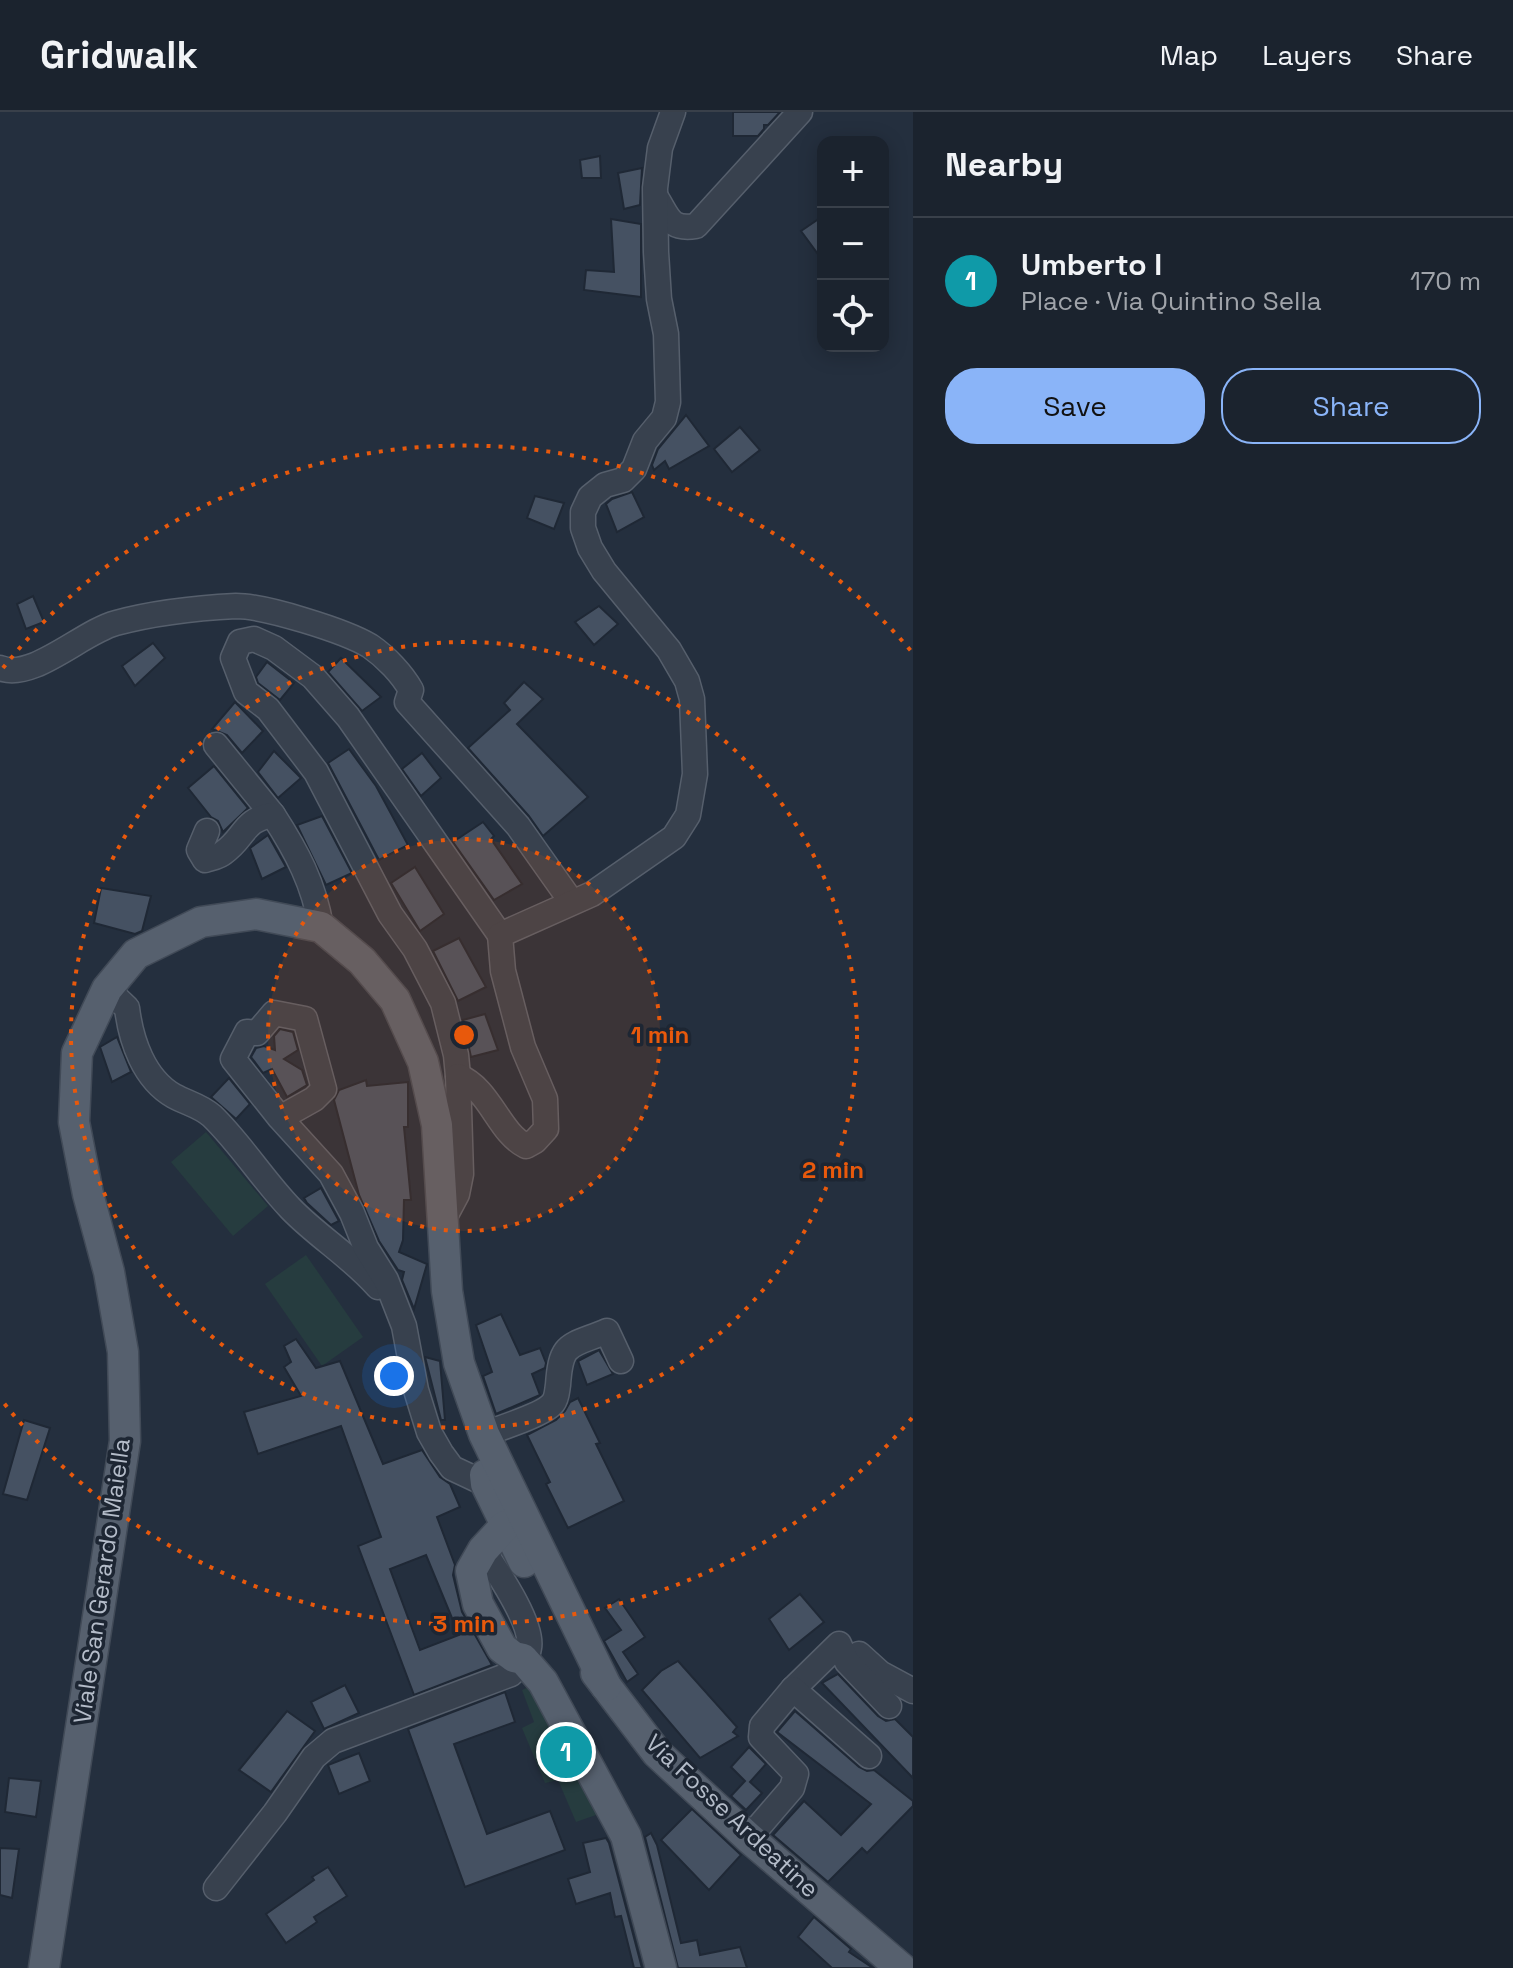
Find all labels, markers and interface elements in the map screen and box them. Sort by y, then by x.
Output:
text: Gridwalk [40,31,198,79]
text: Map [1160,37,1218,73]
text: Layers [1262,37,1352,73]
text: Share [1396,37,1473,73]
map controls [817,136,889,352]
button: + [817,136,889,208]
text: Nearby [945,143,1063,186]
button: − [817,208,889,280]
text: Umberto I [1021,245,1162,284]
text: 1 [965,264,977,298]
text: 170 m [1410,264,1481,298]
button: locate [817,280,889,352]
text: Place · Via Quintino Sella [1021,284,1322,318]
button: Save [945,368,1205,444]
button: Share [1221,368,1481,444]
text: 1 min [631,1019,689,1050]
centre of rings [450,1021,478,1049]
text: 2 min [802,1154,864,1185]
your location [374,1356,414,1396]
street label: Viale San Gerardo Maiella [66,1436,137,1726]
text: 3 min [433,1608,495,1639]
pin: 1 [540,1722,592,1782]
street label: Via Fosse Ardeatine [639,1727,826,1904]

